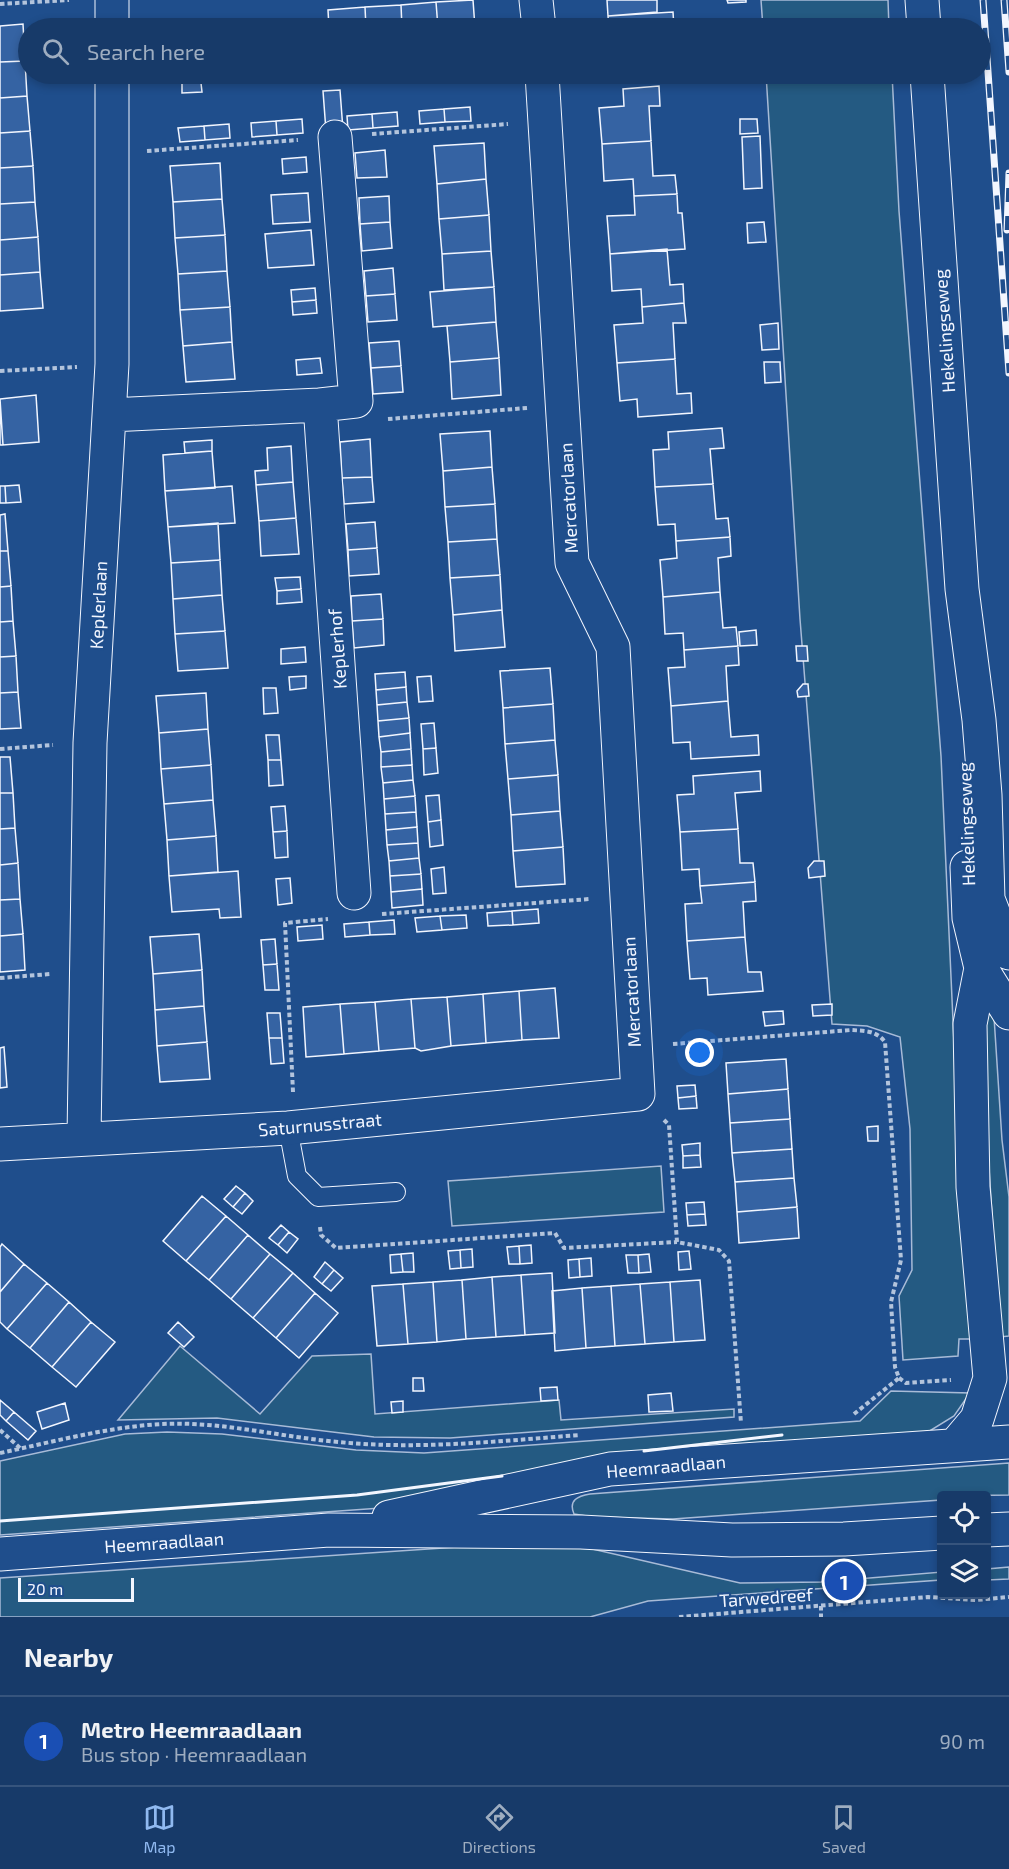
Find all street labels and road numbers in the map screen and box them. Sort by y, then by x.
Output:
street label: Hekelingseweg [929,268,959,394]
street label: Mercatorlaan [554,442,582,554]
street label: Keplerlaan [85,560,111,650]
street label: Keplerhof [323,607,351,690]
street label: Hekelingseweg [953,762,979,886]
street label: Mercatorlaan [617,936,645,1048]
street label: Saturnusstraat [257,1108,383,1140]
street label: Heemraadlaan [605,1450,727,1482]
street label: Heemraadlaan [103,1527,225,1557]
street label: Tarwedreef [718,1583,815,1611]

